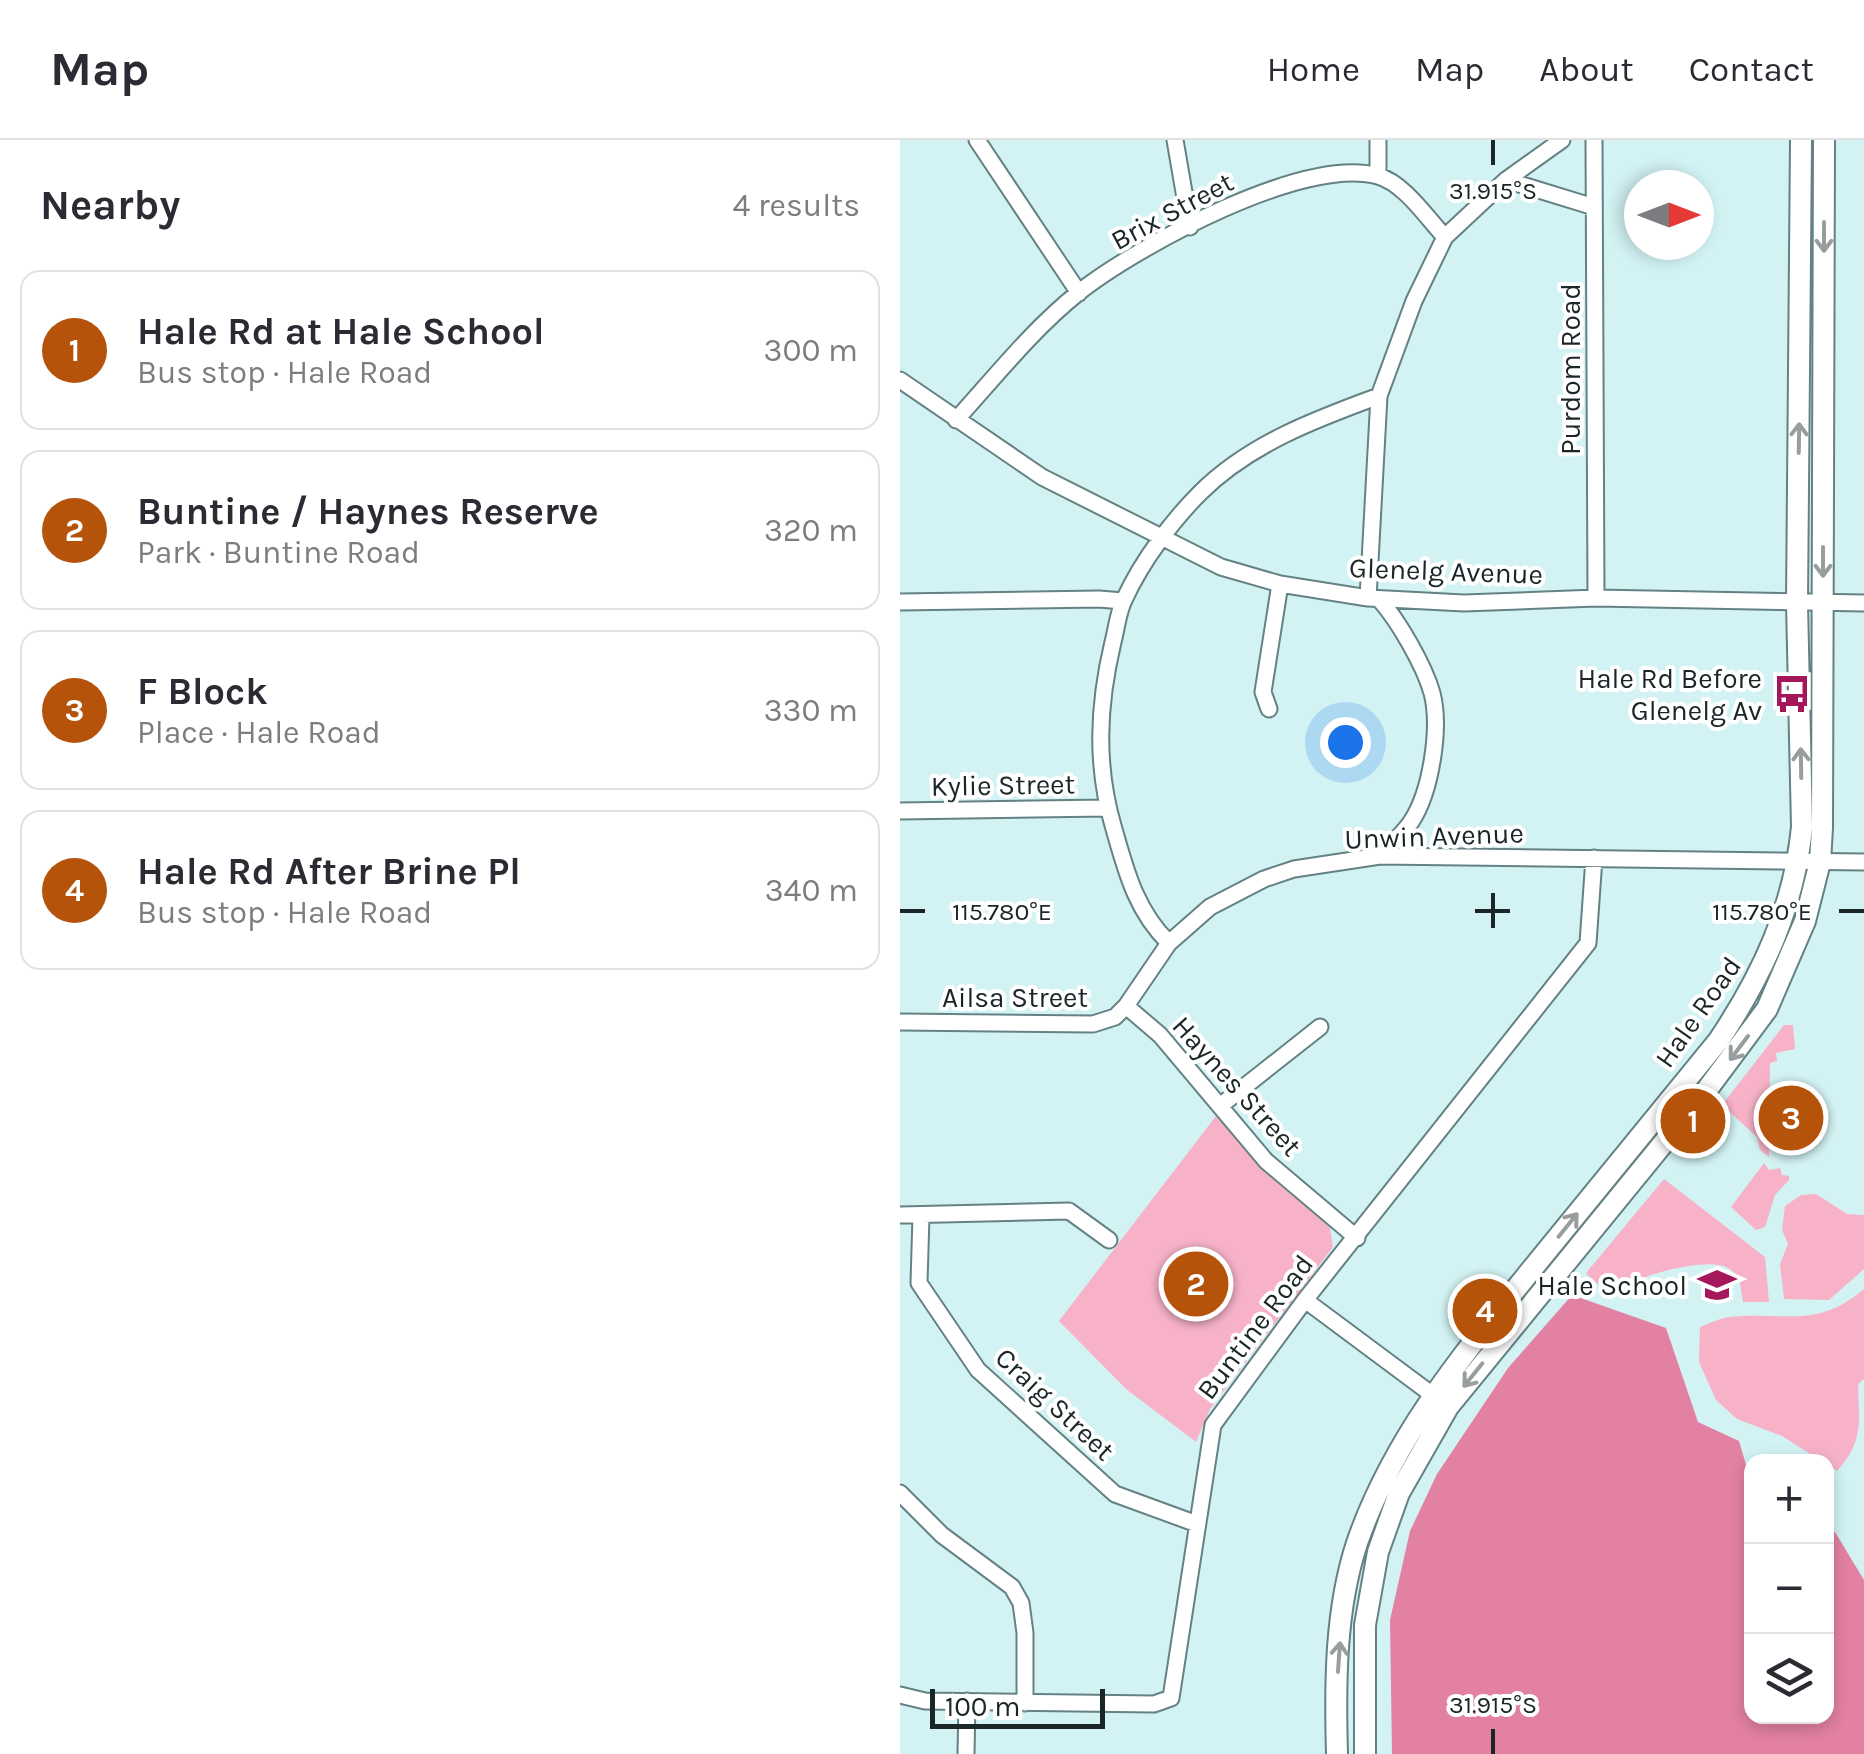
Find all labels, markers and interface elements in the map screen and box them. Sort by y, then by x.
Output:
text: Map [50,41,149,97]
text: Home [1267,49,1360,90]
text: Map [1415,49,1484,90]
text: About [1539,49,1634,90]
text: Contact [1689,49,1814,90]
street label: Brix Street [1105,165,1239,257]
north arrow [1624,170,1714,260]
text: 31.915°S [1449,176,1537,205]
text: Nearby [40,180,180,230]
text: 4 results [733,187,860,224]
one-way arrow [1814,220,1834,253]
street label: Purdom Road [1554,283,1587,455]
text: Hale Rd at Hale School [137,309,545,354]
text: 1 [69,332,80,369]
text: 300 m [764,332,858,369]
text: Bus stop · Hale Road [137,354,432,391]
one-way arrow [1790,423,1808,456]
text: Buntine / Haynes Reserve [137,489,599,534]
text: 2 [65,512,84,549]
text: 320 m [764,512,858,549]
text: Park · Buntine Road [137,534,420,571]
one-way arrow [1814,546,1832,578]
street label: Glenelg Avenue [1348,551,1544,591]
place label: Hale Rd Before Glenelg Av [1577,662,1762,727]
text: F Block [137,669,268,714]
bus stop icon: Hale Rd Before Glenelg Av [1771,673,1813,715]
text: 3 [65,692,84,729]
text: 330 m [764,692,858,729]
text: Place · Hale Road [137,714,381,751]
your location [1320,717,1371,768]
one-way arrow [1792,748,1810,780]
street label: Kylie Street [931,767,1075,803]
street label: Unwin Avenue [1344,816,1524,856]
text: Hale Rd After Brine Pl [137,849,521,894]
text: 4 [65,872,84,909]
text: 340 m [765,872,858,909]
text: Bus stop · Hale Road [137,894,432,931]
text: 115.780°E [952,897,1052,926]
text: 115.780°E [1712,897,1812,926]
street label: Hale Road [1648,950,1748,1074]
street label: Ailsa Street [942,981,1088,1014]
street label: Haynes Street [1166,1009,1308,1163]
one-way arrow [1728,1034,1749,1061]
pin: 3 [1758,1080,1824,1156]
pin: 1 [1660,1084,1726,1158]
one-way arrow [1557,1212,1579,1238]
pin: 2 [1164,1246,1228,1322]
street label: Buntine Road [1190,1248,1320,1406]
school or university icon: Hale School [1696,1264,1738,1306]
place label: Hale School [1537,1269,1687,1302]
pin: 4 [1452,1274,1518,1348]
street label: Craig Street [989,1341,1121,1467]
one-way arrow [1462,1361,1484,1387]
map controls [1744,1454,1834,1724]
button: + [1744,1454,1834,1544]
button: − [1744,1544,1834,1634]
button: layers [1744,1634,1834,1724]
one-way arrow [1329,1641,1348,1673]
scale bar [930,1684,1105,1728]
text: 100 m [945,1690,1020,1723]
text: 31.915°S [1449,1690,1537,1719]

